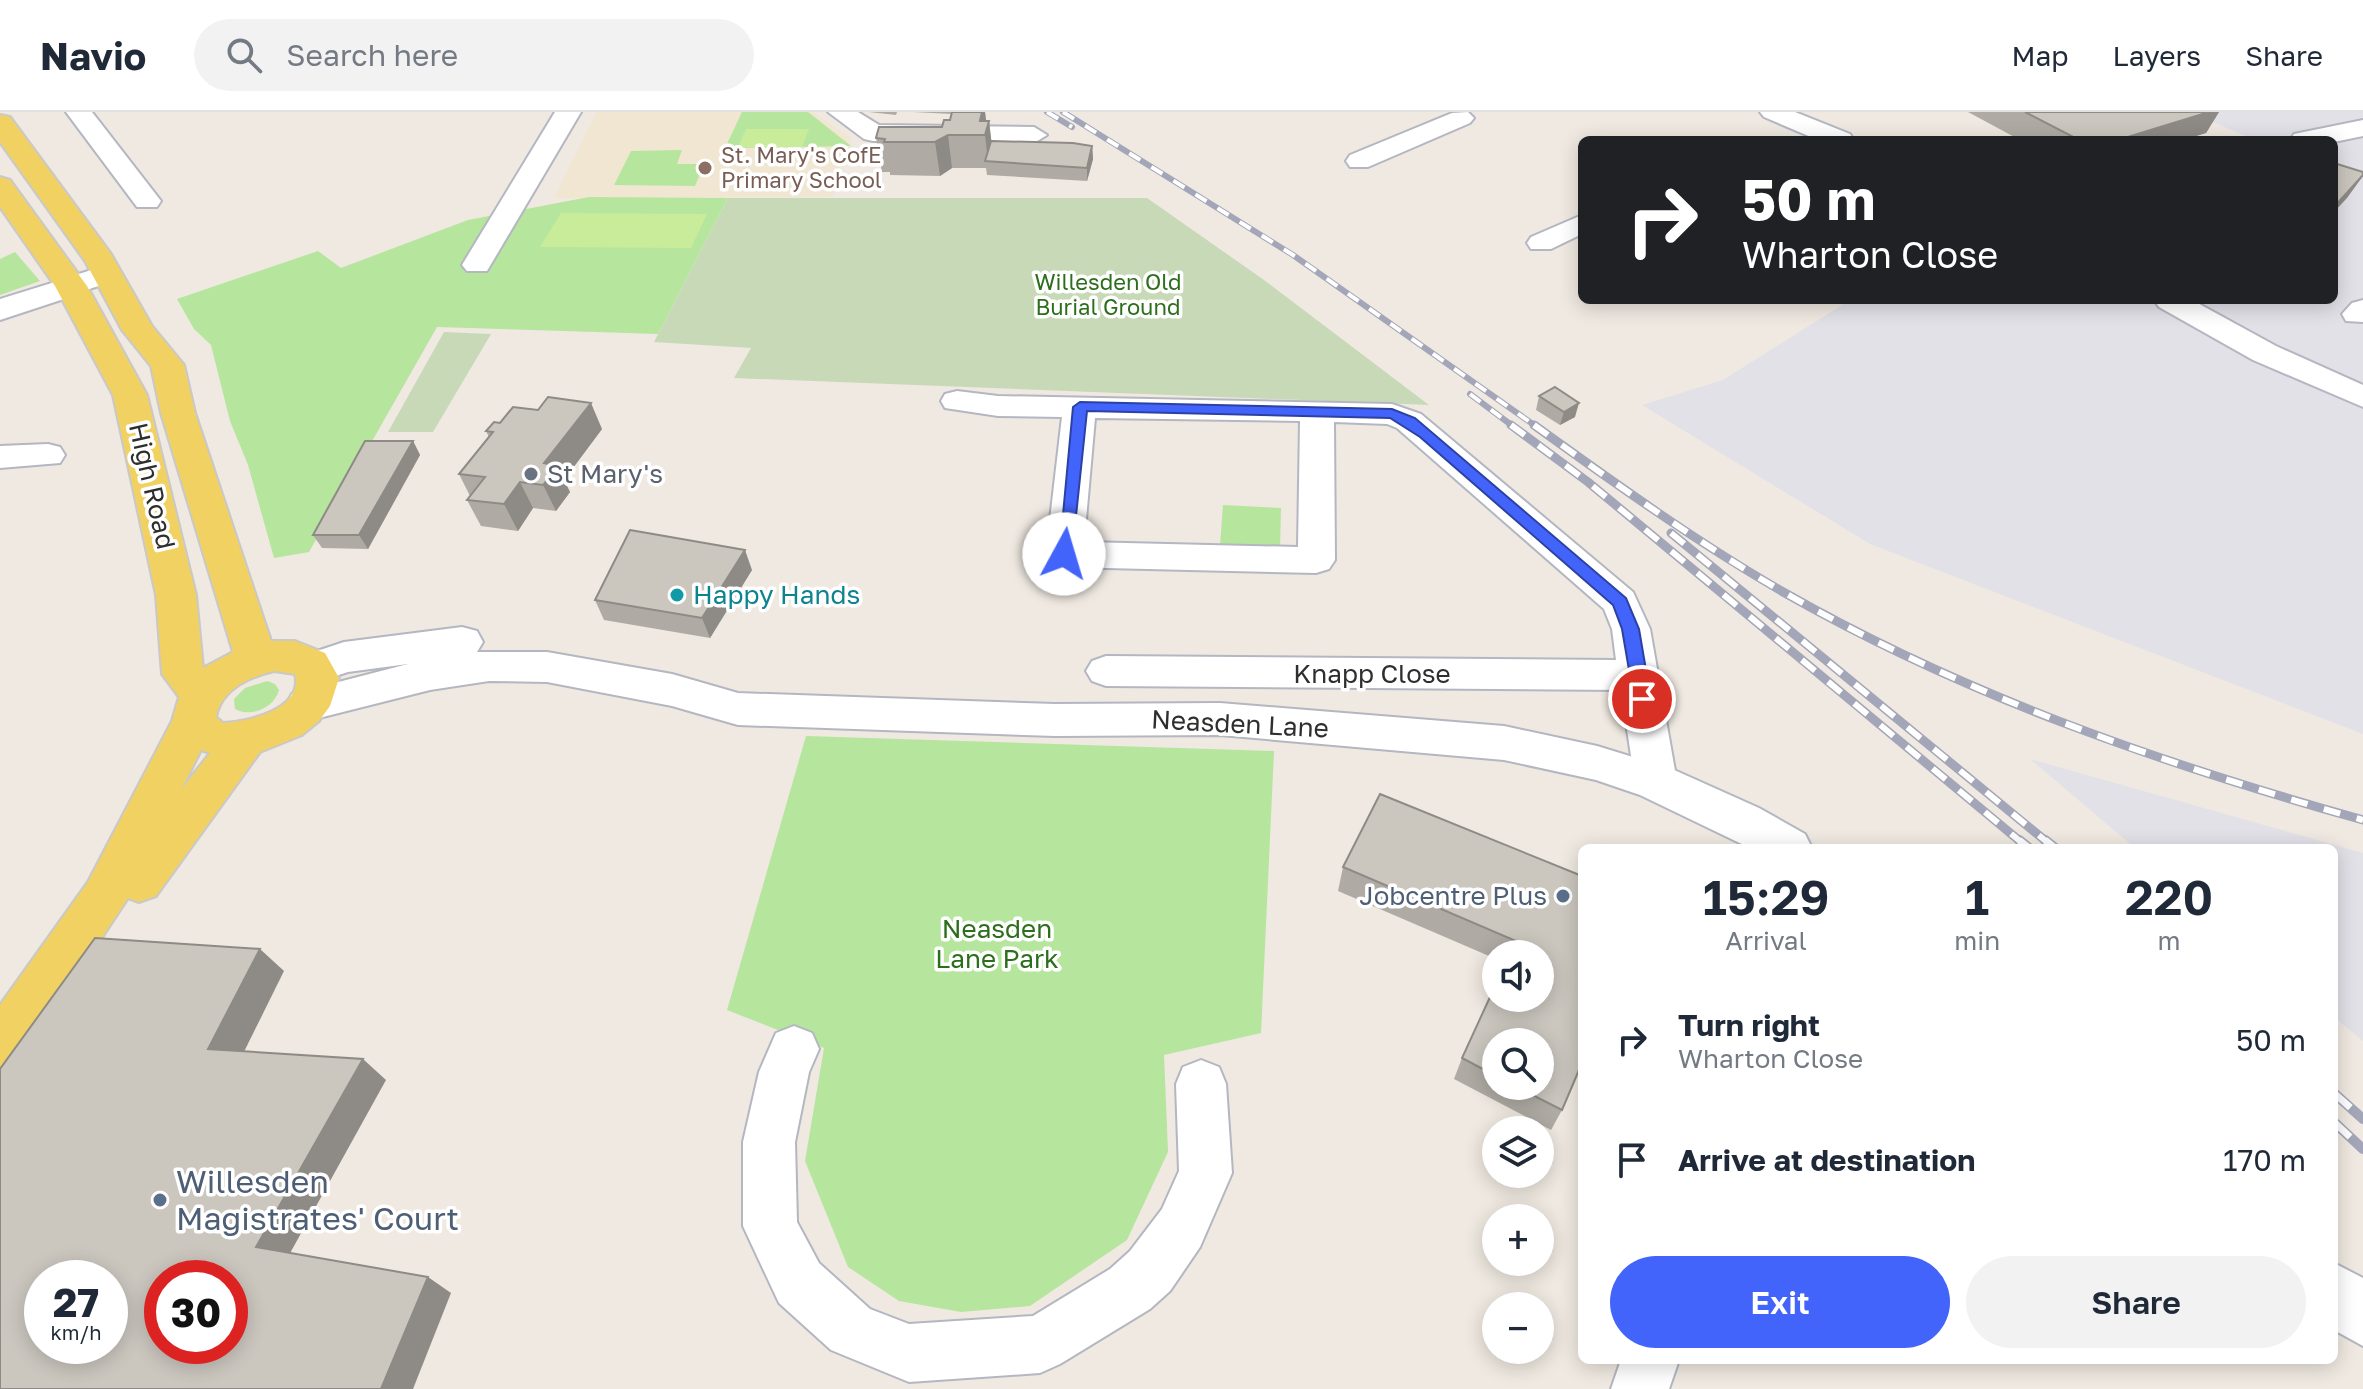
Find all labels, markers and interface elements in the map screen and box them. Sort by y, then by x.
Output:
search box [194,19,754,91]
text: Navio [40,33,146,78]
icon: search [222,33,266,77]
text: Search here [286,37,458,73]
text: Map [2011,39,2069,72]
text: Layers [2113,39,2201,72]
text: Share [2245,39,2323,72]
place label: St. Mary's CofE Primary School [721,141,882,193]
marker: St. Mary's CofE Primary School [696,159,714,177]
text: 50 m [1742,165,1876,232]
icon: right [1610,168,1714,272]
text: Wharton Close [1742,233,1998,276]
park label: Willesden Old Burial Ground [1034,268,1182,320]
street label: High Road [123,420,182,552]
place label: St Mary's [547,458,663,489]
marker: St Mary's [522,465,540,483]
position arrow [1022,512,1106,596]
place label: Happy Hands [693,579,860,610]
marker: Happy Hands [668,586,686,604]
street label: Knapp Close [1293,658,1451,689]
pin [1608,665,1676,733]
icon: arrive [1620,677,1664,721]
street label: Neasden Lane [1150,703,1330,744]
text: 15:29 [1703,868,1829,926]
text: 1 [1965,868,1989,926]
text: 220 [2125,868,2213,926]
place label: Jobcentre Plus [1359,880,1547,911]
marker: Jobcentre Plus [1554,887,1572,905]
park label: Neasden Lane Park [935,913,1059,974]
text: Arrival [1725,925,1807,956]
text: min [1954,925,2000,956]
text: m [2158,925,2181,956]
map controls [1482,940,1554,1364]
button: sound [1482,940,1554,1012]
text: Turn right [1678,1007,1820,1043]
icon: right [1610,1018,1654,1062]
text: 50 m [2236,1022,2306,1058]
button: search [1482,1028,1554,1100]
text: Wharton Close [1678,1043,1863,1074]
button: layers [1482,1116,1554,1188]
icon: arrive [1610,1138,1654,1182]
text: Arrive at destination [1678,1142,1975,1178]
text: 170 m [2223,1142,2306,1178]
place label: Willesden Magistrates' Court [176,1162,459,1237]
marker: Willesden Magistrates' Court [151,1191,169,1209]
button: + [1482,1204,1554,1276]
button: Exit [1610,1256,1950,1348]
button: Share [1966,1256,2306,1348]
speed limit sign: 30 [144,1260,248,1364]
text: 27 [53,1278,99,1326]
button: − [1482,1292,1554,1364]
text: km/h [51,1320,101,1344]

